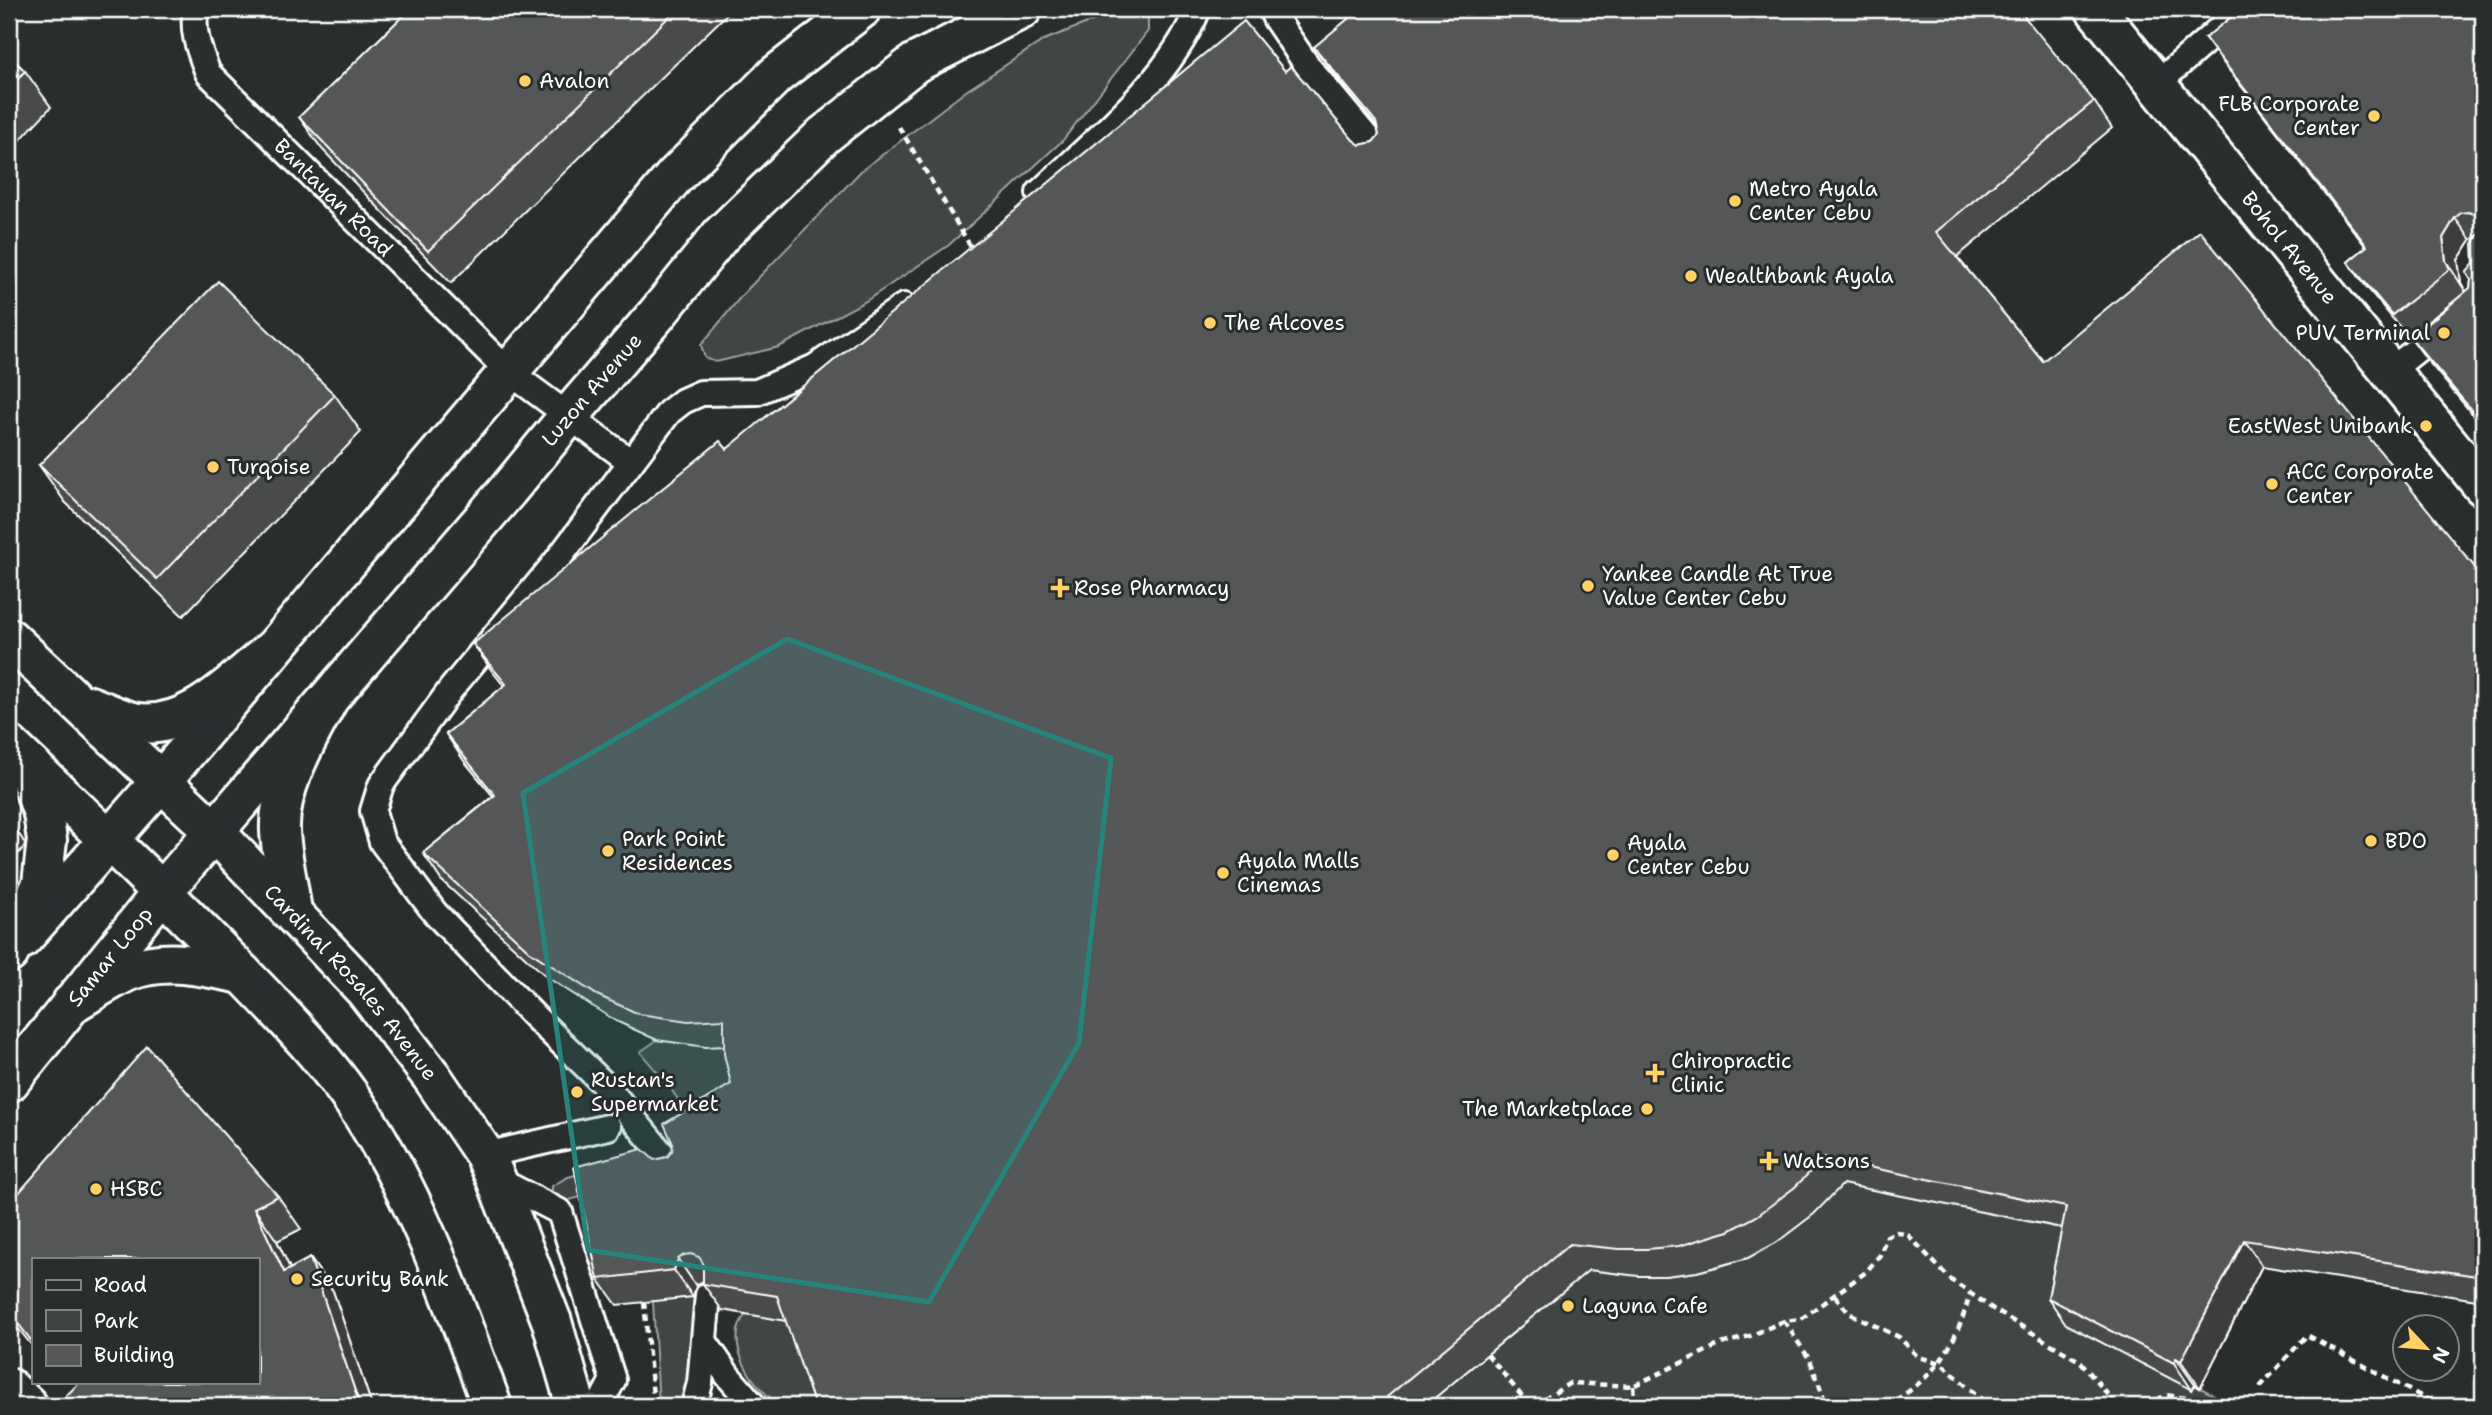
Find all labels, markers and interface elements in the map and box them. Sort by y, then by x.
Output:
place label: Avalon [539,67,609,95]
marker: Avalon [517,73,533,89]
place label: FLB Corporate Center [2218,90,2360,142]
marker: FLB Corporate Center [2366,108,2382,124]
street label: Bantayan Road [268,132,399,263]
place label: Metro Ayala Center Cebu [1749,175,1878,227]
street label: Bohol Avenue [2235,186,2344,310]
marker: Metro Ayala Center Cebu [1727,193,1743,209]
place label: Wealthbank Ayala [1705,262,1894,290]
marker: Wealthbank Ayala [1683,268,1699,284]
place label: The Alcoves [1224,309,1345,337]
marker: The Alcoves [1202,315,1218,331]
place label: PUV Terminal [2296,319,2431,347]
marker: PUV Terminal [2436,325,2452,341]
street label: Luzon Avenue [535,327,648,452]
place label: EastWest Unibank [2228,412,2412,440]
marker: EastWest Unibank [2418,418,2434,434]
place label: Turqoise [227,453,311,481]
place label: ACC Corporate Center [2286,458,2434,510]
marker: Turqoise [205,459,221,475]
marker: ACC Corporate Center [2264,476,2280,492]
place label: Yankee Candle At True Value Center Cebu [1602,560,1833,612]
place label: Rose Pharmacy [1074,574,1229,602]
marker: Yankee Candle At True Value Center Cebu [1580,578,1596,594]
marker: Rose Pharmacy [1052,580,1068,596]
place label: Park Point Residences [622,825,733,877]
place label: BDO [2385,827,2427,855]
place label: Ayala Center Cebu [1627,829,1750,881]
marker: BDO [2363,833,2379,849]
marker: Park Point Residences [600,843,616,859]
place label: Ayala Malls Cinemas [1237,847,1360,899]
marker: Ayala Center Cebu [1605,847,1621,863]
marker: Ayala Malls Cinemas [1215,865,1231,881]
street label: Cardinal Rosales Avenue [258,878,444,1086]
street label: Samar Loop [61,901,159,1012]
place label: Chiropractic Clinic [1671,1047,1792,1099]
marker: Chiropractic Clinic [1645,1063,1665,1083]
place label: Rustan's Supermarket [591,1066,719,1118]
marker: Rustan's Supermarket [569,1084,585,1100]
place label: The Marketplace [1462,1095,1633,1123]
marker: The Marketplace [1639,1101,1655,1117]
place label: Watsons [1783,1147,1870,1175]
marker: Watsons [1761,1153,1777,1169]
place label: HSBC [110,1175,162,1203]
marker: HSBC [88,1181,104,1197]
legend [32,1258,259,1384]
place label: Security Bank [311,1265,449,1293]
text: Road [94,1271,147,1299]
marker: Security Bank [289,1271,305,1287]
place label: Laguna Cafe [1582,1292,1708,1320]
marker: Laguna Cafe [1560,1298,1576,1314]
text: Park [94,1307,139,1335]
north arrow [2390,1314,2460,1384]
text: Building [94,1341,174,1369]
text: N [2426,1343,2455,1367]

